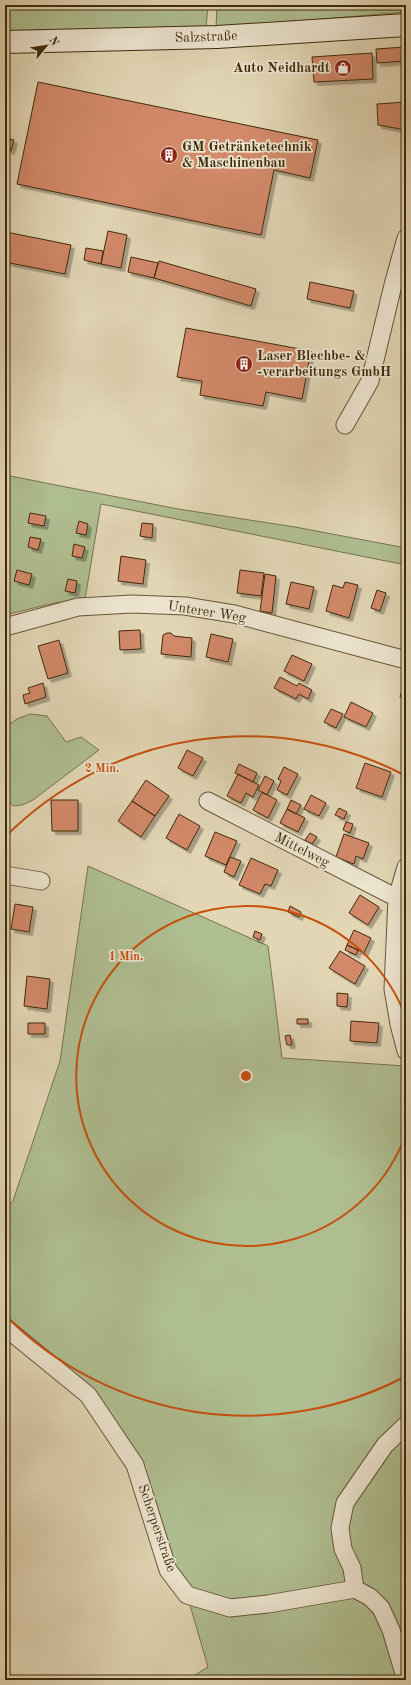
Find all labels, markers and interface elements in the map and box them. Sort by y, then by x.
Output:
north arrow [26,26,66,66]
street label: Salzstraße [174,29,238,45]
text: N [46,35,61,49]
shop icon: Auto Neidhardt [333,58,353,78]
place label: Auto Neidhardt [233,61,330,75]
place label: GM Getränketechnik & Maschinenbau [182,140,312,170]
building icon: GM Getränketechnik & Maschinenbau [159,145,179,165]
place label: Laser Blechbe- & -verarbeitungs GmbH [257,349,391,379]
building icon: Laser Blechbe- & -verarbeitungs GmbH [234,354,254,374]
street label: Unterer Weg [167,599,248,625]
text: 2 Min. [85,763,119,775]
street label: Mittelweg [272,830,332,870]
text: 1 Min. [109,951,143,963]
centre of rings [239,1069,253,1083]
street label: Scherperstraße [135,1482,179,1574]

